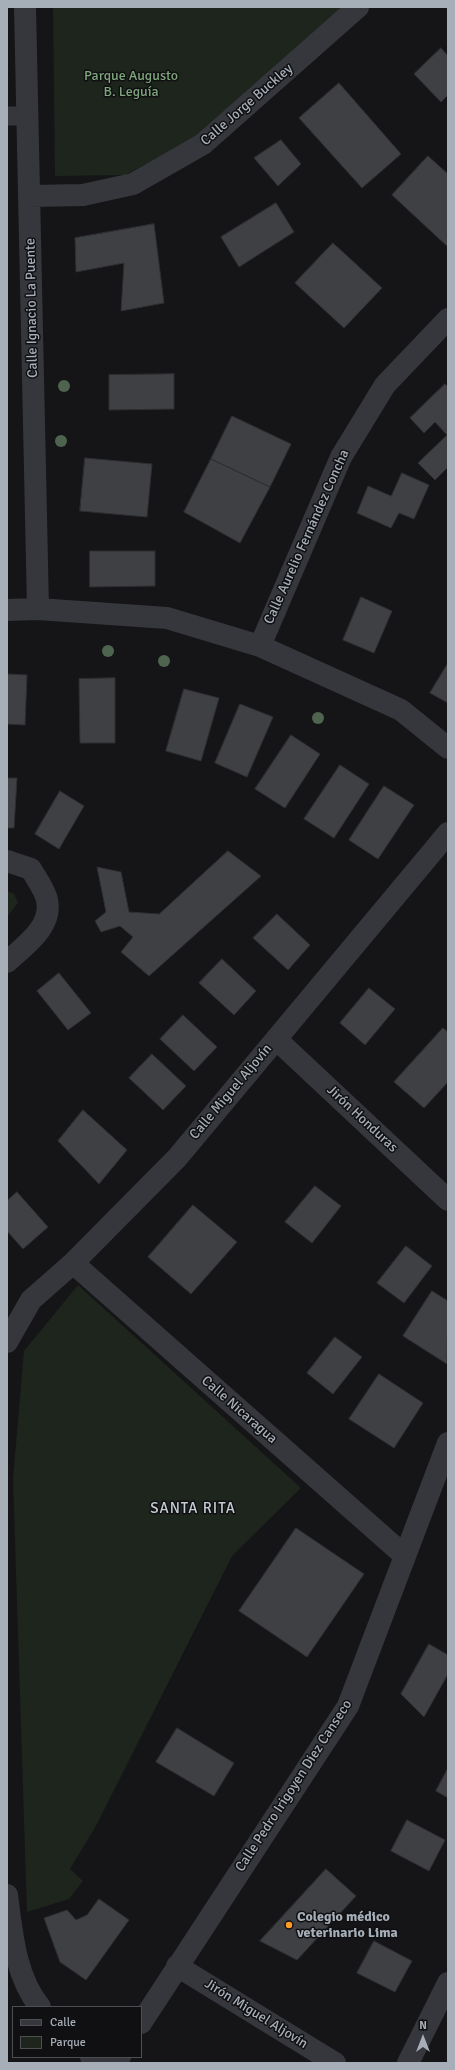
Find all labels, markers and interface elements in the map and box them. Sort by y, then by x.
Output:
street label: Calle Jorge Buckley [198,60,296,150]
park label: Parque Augusto B. Leguía [84,68,178,100]
street label: Calle Ignacio La Puente [22,238,42,378]
street label: Calle Aurelio Fernández Concha [261,447,353,627]
street label: Calle Miguel Aljovín [186,1041,276,1143]
street label: Jirón Honduras [323,1082,401,1156]
street label: Calle Nicaragua [198,1373,280,1447]
district label: SANTA RITA [150,1500,236,1518]
street label: Calle Pedro Irigoyen Diez Canseco [232,1697,356,1875]
place label: Colegio médico veterinario Lima [297,1909,398,1942]
marker: Colegio médico veterinario Lima [284,1920,294,1930]
street label: Jirón Miguel Aljovín [201,1975,311,2053]
legend [12,2006,142,2058]
text: Calle [50,2015,76,2030]
north arrow [403,2018,443,2058]
text: N [419,2019,427,2032]
text: Parque [50,2035,86,2050]

